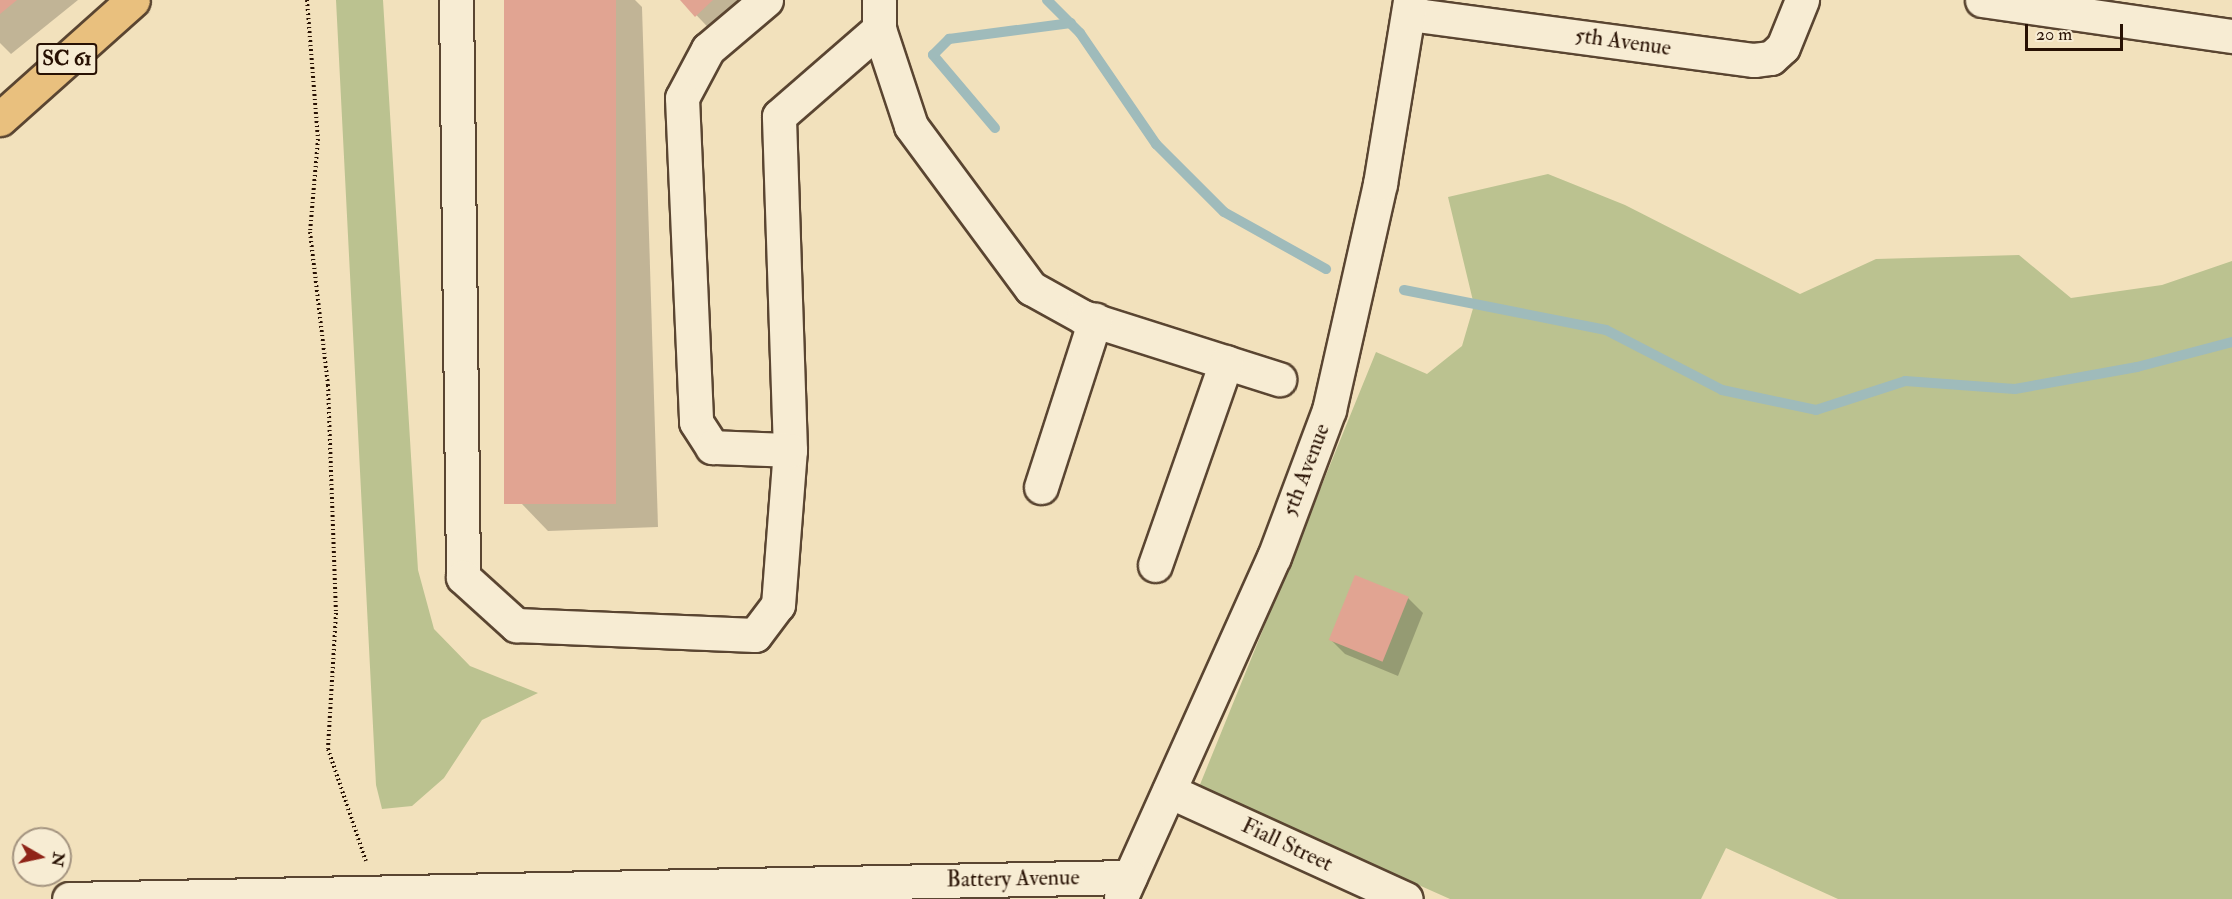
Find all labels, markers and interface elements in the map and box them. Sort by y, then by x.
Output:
scale bar [2028,12,2126,50]
street label: 5th Avenue [1573,22,1673,62]
text: 20 m [2036,23,2072,46]
road number: SC 61 [36,41,98,77]
street label: 5th Avenue [1276,420,1336,520]
street label: Fiall Street [1237,812,1337,878]
north arrow [12,827,72,887]
text: N [47,851,69,868]
street label: Battery Avenue [946,865,1080,893]

